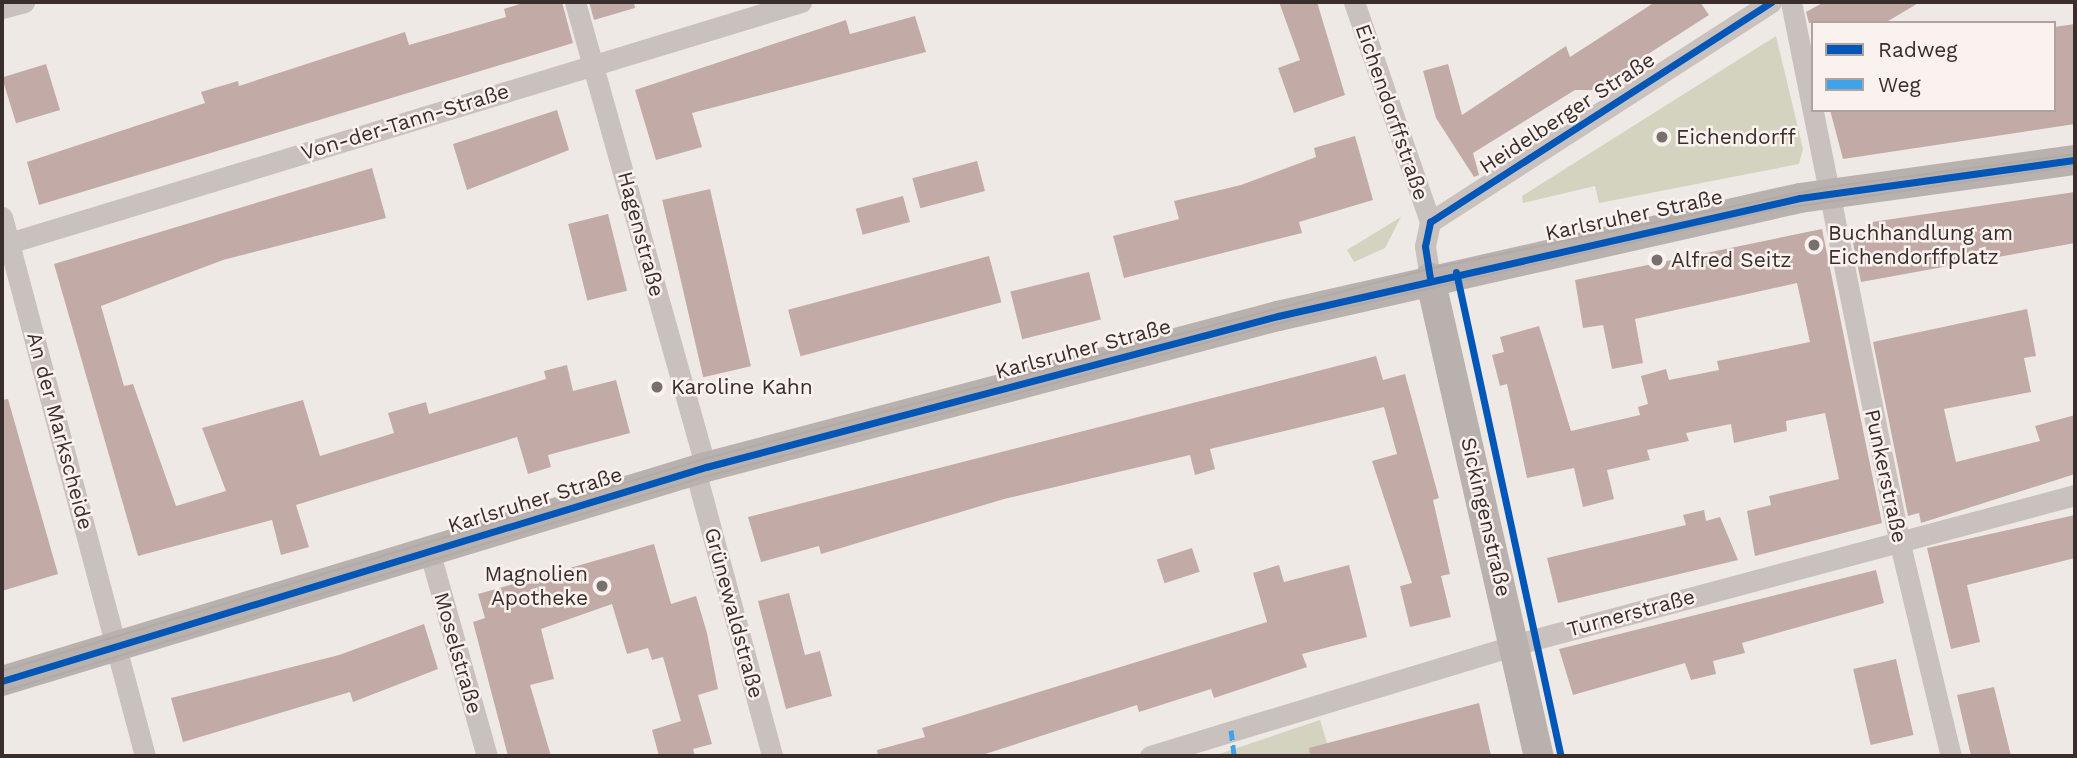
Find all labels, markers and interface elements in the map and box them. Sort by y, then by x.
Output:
street label: Eichendorffstraße [1350,21,1434,203]
legend [1811,21,2056,112]
text: Radweg [1878,37,1958,62]
street label: Heidelberger Straße [1474,47,1660,179]
text: Weg [1878,72,1921,97]
street label: Von-der-Tann-Straße [298,78,512,166]
place label: Eichendorff [1676,124,1796,150]
marker: Eichendorff [1654,129,1670,145]
street label: Hagenstraße [612,169,670,299]
street label: Karlsruher Straße [1543,184,1725,246]
place label: Buchhandlung am Eichendorffplatz [1828,220,2013,270]
marker: Buchhandlung am Eichendorffplatz [1806,237,1822,253]
place label: Alfred Seitz [1671,247,1791,273]
marker: Alfred Seitz [1649,252,1665,268]
street label: Karlsruher Straße [992,313,1174,385]
street label: An der Markscheide [21,329,99,533]
place label: Karoline Kahn [671,374,813,400]
marker: Karoline Kahn [649,379,665,395]
street label: Punkerstraße [1860,407,1912,545]
street label: Sickingenstraße [1455,435,1517,599]
street label: Karlsruher Straße [445,461,625,539]
street label: Grünewaldstraße [699,525,769,701]
place label: Magnolien Apotheke [484,561,588,611]
marker: Magnolien Apotheke [594,578,610,594]
street label: Turnerstraße [1564,584,1698,642]
street label: Moselstraße [429,589,487,717]

